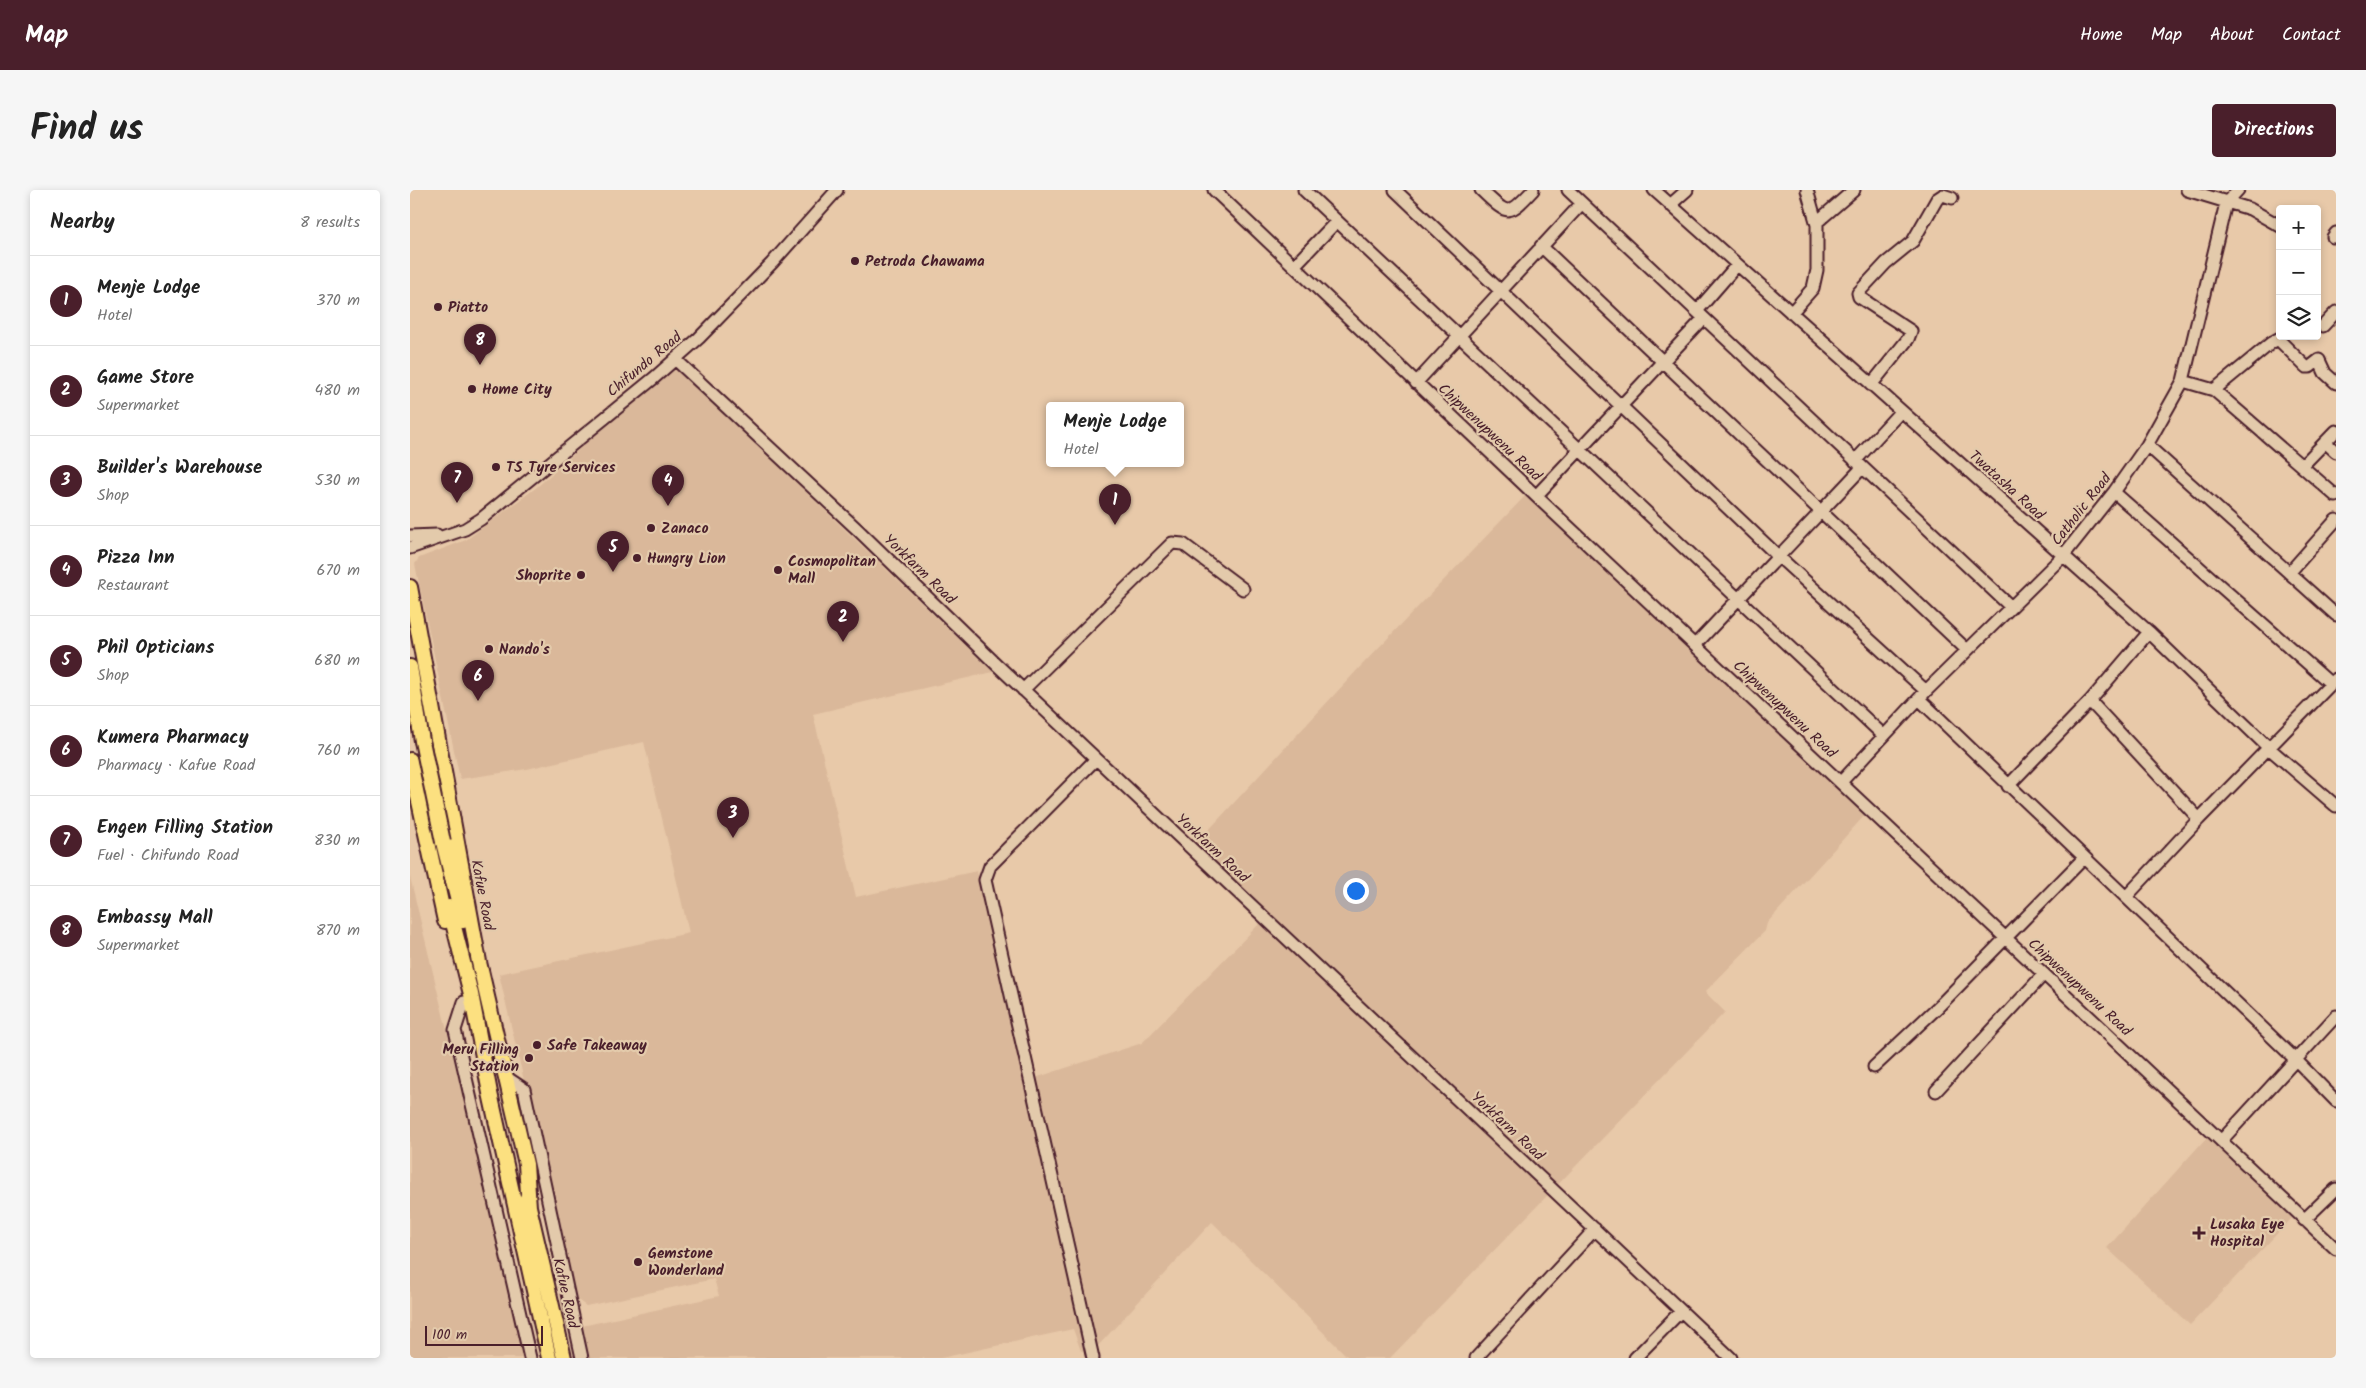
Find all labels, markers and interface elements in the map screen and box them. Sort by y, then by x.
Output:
text: Map [25,16,68,55]
text: Home [2080,21,2123,50]
text: Map [2151,21,2182,50]
text: About [2210,21,2254,50]
text: Contact [2282,21,2341,50]
text: Find us [30,102,143,158]
button: Directions [2212,104,2336,157]
map controls [2276,205,2321,340]
button: + [2276,205,2321,250]
text: Nearby [50,206,115,239]
text: 8 results [300,210,360,235]
place label: Petroda Chawama [865,250,985,274]
button: − [2276,250,2321,295]
marker: Petroda Chawama [849,255,861,267]
text: Menje Lodge [97,273,200,303]
text: 1 [64,288,68,313]
text: 370 m [316,288,360,313]
button: layers [2276,295,2321,340]
place label: Piatto [448,296,488,320]
marker: Piatto [432,301,444,313]
text: Hotel [97,303,132,328]
pin: 8 [464,324,496,365]
street label: Chifundo Road [602,326,688,403]
text: Game Store [97,363,194,393]
text: 2 [61,378,71,403]
text: 480 m [314,378,360,403]
place label: Home City [482,378,552,402]
street label: Chipwenupwenu Road [1432,378,1547,488]
marker: Home City [466,383,478,395]
text: Supermarket [97,393,180,418]
popup [1046,402,1184,467]
text: Menje Lodge [1063,407,1167,437]
text: Hotel [1063,437,1099,462]
street label: Twatasha Road [1963,445,2050,527]
text: Builder's Warehouse [97,453,262,483]
place label: TS Tyre Services [506,456,616,480]
marker: TS Tyre Services [490,461,502,473]
pin: 7 [441,462,473,503]
pin: 4 [652,465,684,506]
text: 3 [62,468,70,493]
text: 530 m [315,468,360,493]
street label: Catholic Road [2046,468,2118,551]
text: Shop [97,483,129,508]
pin: 1 [1099,484,1131,525]
place label: Zanaco [661,517,709,541]
marker: Zanaco [645,522,657,534]
street label: Yorkfarm Road [877,529,961,611]
pin: 5 [597,531,629,572]
text: Pizza Inn [97,543,175,573]
place label: Hungry Lion [647,547,726,571]
place label: Cosmopolitan Mall [788,550,876,591]
marker: Hungry Lion [631,552,643,564]
text: 4 [62,558,70,583]
text: 670 m [317,558,360,583]
place label: Shoprite [516,564,572,588]
marker: Cosmopolitan Mall [772,564,784,576]
marker: Shoprite [575,569,587,581]
text: Restaurant [97,573,169,598]
pin: 2 [827,601,859,642]
text: Phil Opticians [97,633,214,663]
place label: Nando's [499,638,550,662]
marker: Nando's [483,643,495,655]
text: 5 [62,648,70,673]
text: 680 m [314,648,360,673]
street label: Chipwenupwenu Road [1727,655,1842,765]
pin: 6 [462,660,494,701]
text: Shop [97,663,129,688]
text: Kumera Pharmacy [97,723,249,753]
text: 6 [62,738,70,763]
text: 760 m [317,738,360,763]
text: Pharmacy · Kafue Road [97,753,255,778]
pin: 3 [717,797,749,838]
street label: Yorkfarm Road [1170,808,1255,890]
text: Engen Filling Station [97,813,273,843]
text: 7 [62,828,70,853]
text: 830 m [314,828,360,853]
text: Fuel · Chifundo Road [97,843,239,868]
street label: Kafue Road [463,858,501,933]
your location [1343,878,1369,904]
text: Embassy Mall [97,903,213,933]
text: 8 [61,918,71,943]
text: 870 m [316,918,360,943]
text: Supermarket [97,933,180,958]
street label: Chipwenupwenu Road [2022,933,2137,1043]
place label: Safe Takeaway [547,1034,647,1058]
place label: Meru Filling Station [442,1038,519,1079]
marker: Safe Takeaway [531,1039,543,1051]
marker: Meru Filling Station [523,1052,535,1064]
street label: Yorkfarm Road [1465,1086,1550,1168]
place label: Lusaka Eye Hospital [2210,1213,2285,1254]
marker: Lusaka Eye Hospital [2192,1226,2206,1240]
place label: Gemstone Wonderland [648,1242,725,1283]
street label: Kafue Road [545,1256,585,1331]
marker: Gemstone Wonderland [632,1256,644,1268]
scale bar [425,1323,542,1346]
text: 100 m [432,1324,467,1346]

